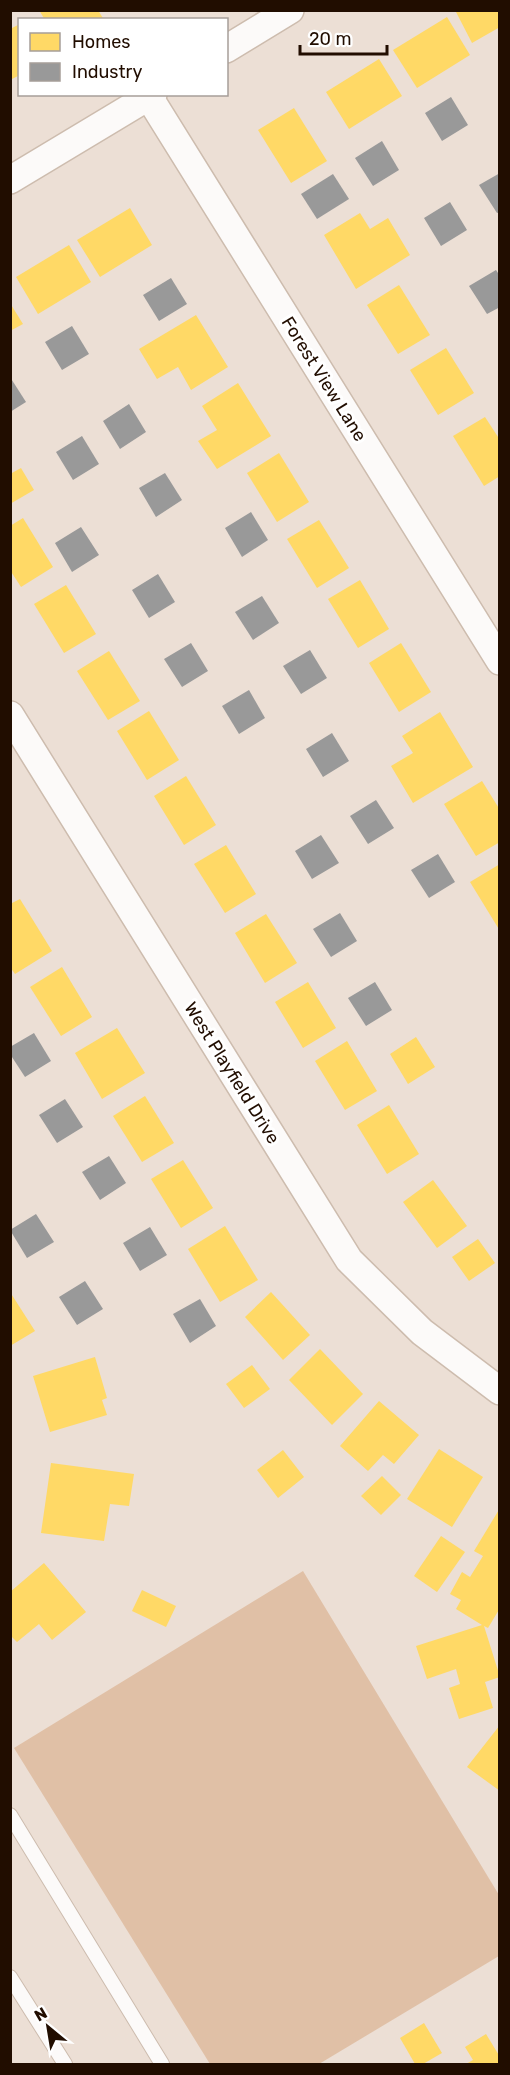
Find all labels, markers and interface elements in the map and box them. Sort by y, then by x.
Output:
legend [18,18,228,96]
scale bar [300,18,387,56]
text: 20 m [309,28,351,50]
text: Homes [72,31,130,53]
text: Industry [72,61,142,83]
street label: Forest View Lane [277,313,371,445]
street label: West Playfield Drive [179,998,285,1148]
north arrow [18,1997,78,2057]
text: N [31,2003,50,2026]

